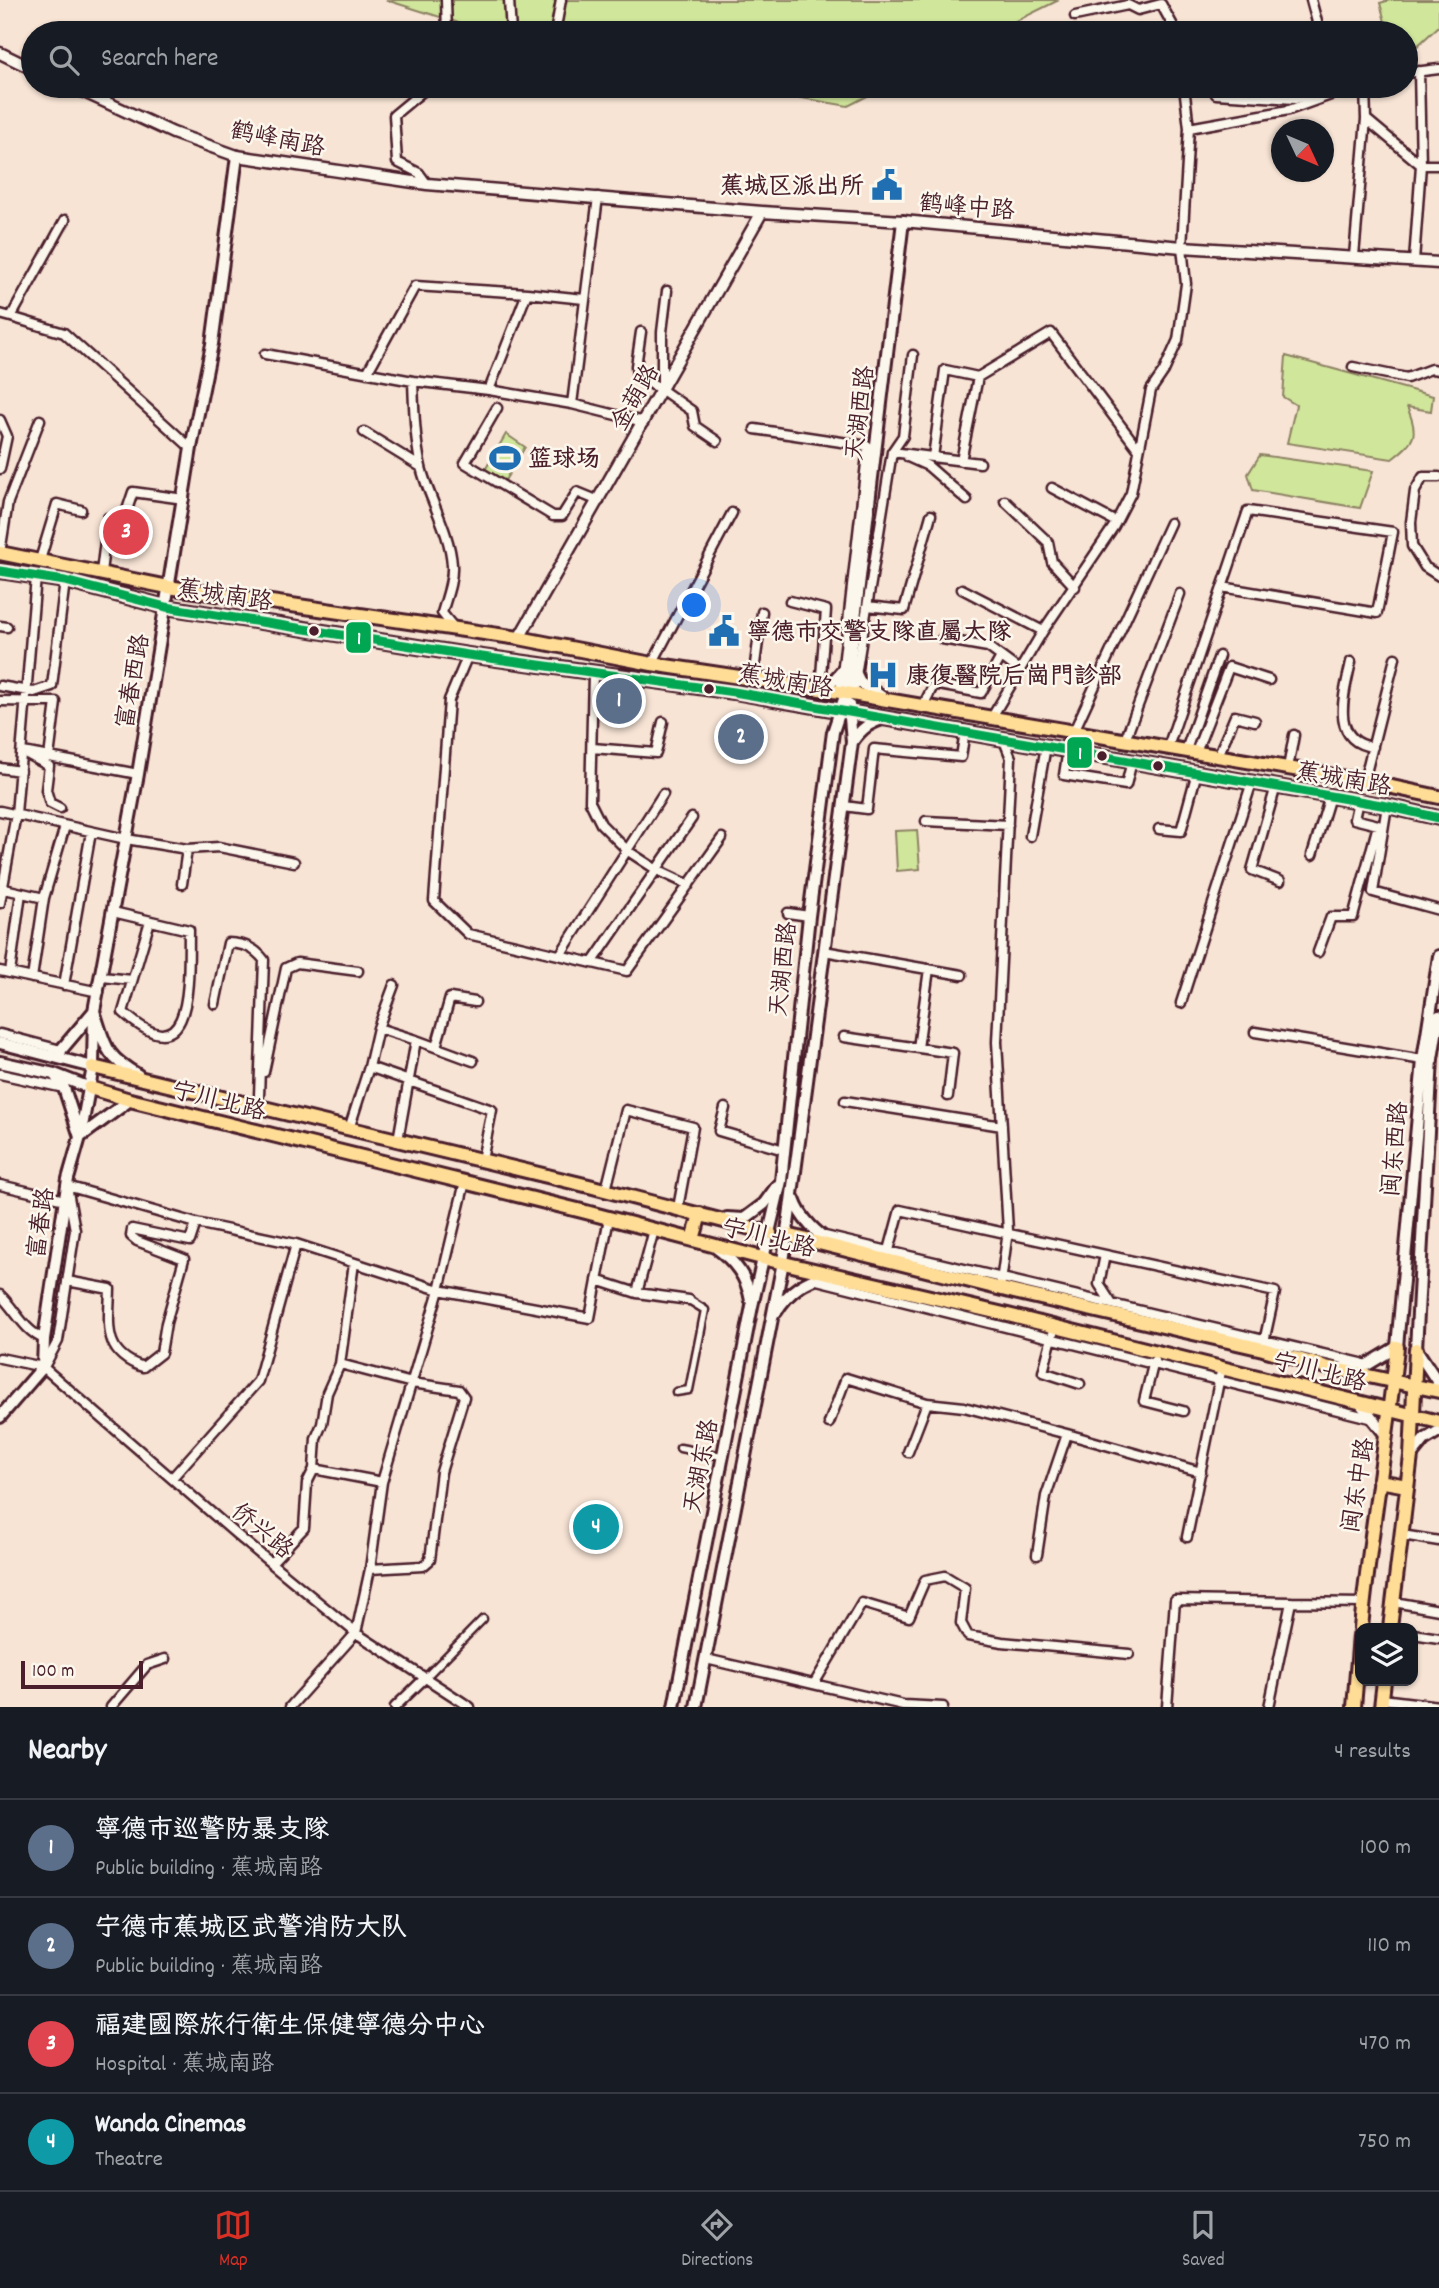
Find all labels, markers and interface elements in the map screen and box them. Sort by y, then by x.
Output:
search box [21,21,1418,98]
icon: search [45,41,83,79]
text: Search here [101,41,219,78]
street label: 鹤峰南路 [227,115,328,167]
north arrow [1271,119,1334,182]
public building icon: 蕉城区派出所 [870,168,904,202]
place label: 蕉城区派出所 [720,171,864,205]
street label: 鹤峰中路 [917,188,1016,230]
street label: 金葫路 [604,359,669,438]
street label: 天湖西路 [839,364,885,463]
sports icon: 篮球场 [488,441,522,475]
place label: 篮球场 [528,444,600,478]
pin: 3 [103,506,149,558]
street label: 蕉城南路 [174,573,275,621]
your location [677,588,711,622]
public building icon: 寧德市交警支隊直屬大隊 [707,614,741,648]
place label: 寧德市交警支隊直屬大隊 [747,617,1012,651]
line badge: 1 [345,621,372,654]
unlabelled marker [307,624,321,638]
text: 1 [357,627,361,654]
street label: 富春西路 [110,631,160,732]
street label: 蕉城南路 [735,658,836,708]
hospital icon: 康復醫院后崗門診部 [866,658,900,692]
place label: 康復醫院后崗門診部 [906,661,1122,695]
pin: 1 [596,675,642,727]
unlabelled marker [702,682,716,696]
pin: 2 [718,711,764,763]
line badge: 1 [1066,736,1093,769]
text: 1 [1078,742,1082,769]
unlabelled marker [1095,749,1109,763]
street label: 蕉城南路 [1293,756,1394,806]
unlabelled marker [1151,759,1165,773]
street label: 天湖西路 [763,920,807,1019]
street label: 宁川北路 [168,1075,269,1131]
street label: 闽东西路 [1376,1100,1418,1199]
street label: 富春路 [21,1185,65,1261]
street label: 宁川北路 [718,1212,819,1268]
street label: 宁川北路 [1269,1346,1370,1402]
street label: 天湖东路 [677,1416,729,1517]
street label: 闽东中路 [1336,1435,1384,1536]
street label: 侨兴路 [223,1496,300,1568]
pin: 4 [573,1501,619,1553]
map controls [1355,1623,1418,1686]
button: layers [1355,1623,1418,1686]
scale bar [21,1658,144,1690]
text: 100 m [32,1659,74,1686]
text: Nearby [28,1731,106,1774]
text: 4 results [1334,1736,1411,1769]
text: 寧德市巡警防暴支隊 [95,1813,329,1850]
text: 1 [48,1832,54,1865]
text: 100 m [1360,1832,1411,1865]
text: Public building · 蕉城南路 [95,1853,323,1886]
text: 宁德市蕉城区武警消防大队 [95,1911,407,1948]
text: 2 [46,1930,56,1963]
text: 110 m [1367,1930,1411,1963]
text: Public building · 蕉城南路 [95,1951,323,1984]
text: 福建國際旅行衛生保健寧德分中心 [95,2009,485,2046]
text: 3 [46,2028,56,2061]
text: 470 m [1359,2028,1411,2061]
text: Hospital · 蕉城南路 [95,2049,274,2082]
text: Wanda Cinemas [95,2107,247,2144]
text: 4 [46,2126,56,2159]
text: 750 m [1358,2126,1411,2159]
text: Theatre [95,2144,163,2177]
tab: Map [214,2206,252,2275]
tab: Directions [681,2206,753,2275]
tab: Saved [1182,2206,1225,2275]

